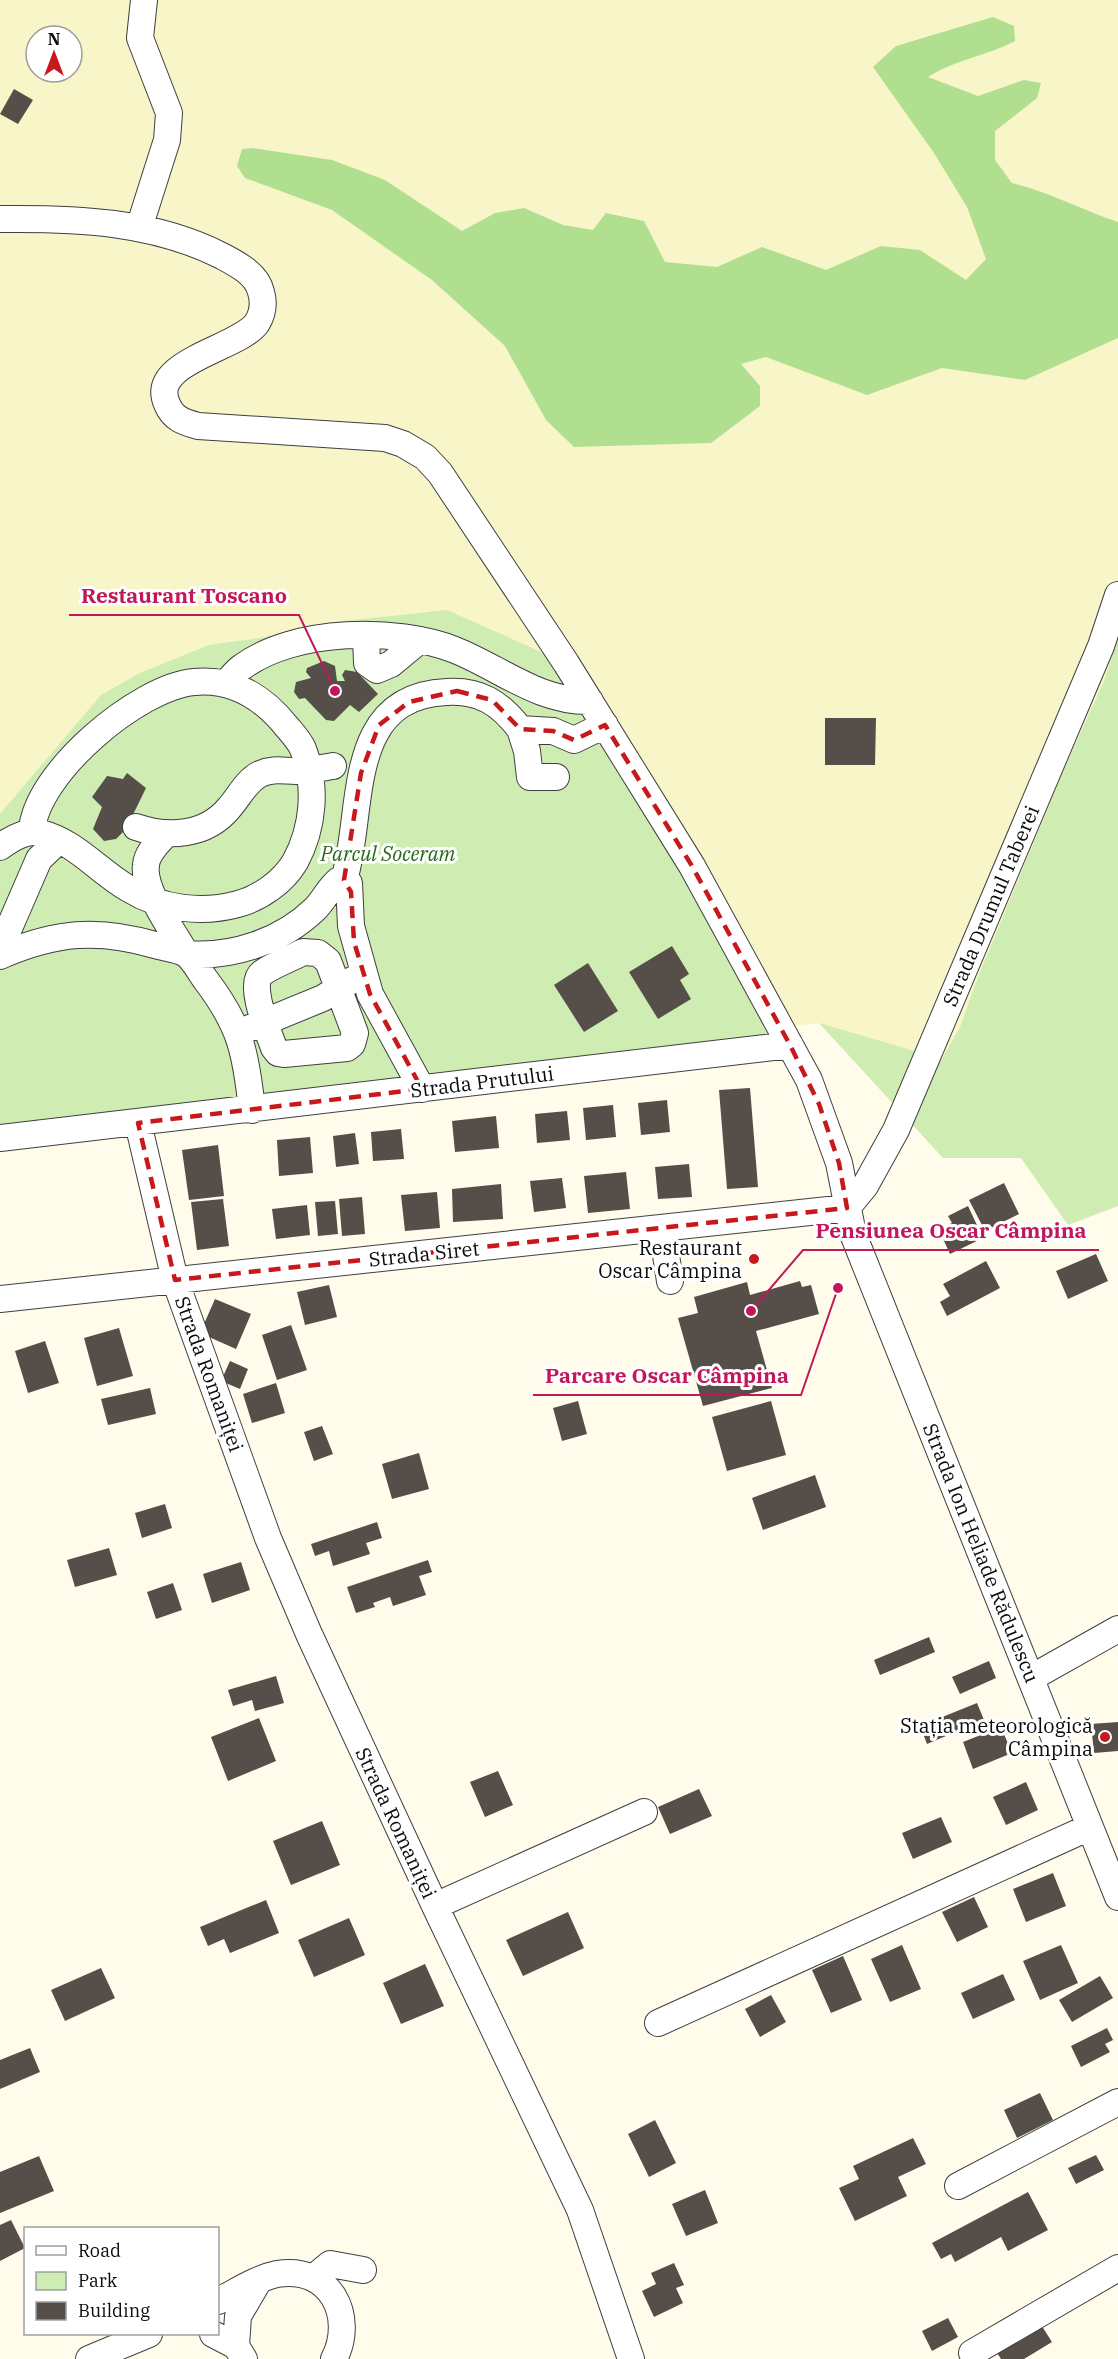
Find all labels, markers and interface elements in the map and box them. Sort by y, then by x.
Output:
north arrow [24,24,84,84]
text: N [48,29,60,49]
callout: Restaurant Toscano [69,576,299,615]
text: Restaurant Toscano [81,581,287,609]
street label: Strada Drumul Taberei [936,801,1045,1010]
park label: Parcul Soceram [320,840,456,867]
street label: Strada Prutului [409,1059,555,1104]
callout: Pensiunea Oscar Câmpina [803,1211,1099,1250]
text: Pensiunea Oscar Câmpina [815,1216,1087,1244]
street label: Strada Siret [367,1234,481,1273]
place label: Restaurant Oscar Câmpina [598,1234,742,1284]
marker: Restaurant Oscar Câmpina [747,1252,761,1266]
street label: Strada Romaniței [169,1292,250,1455]
callout: Parcare Oscar Câmpina [533,1356,801,1395]
text: Parcare Oscar Câmpina [545,1361,789,1389]
street label: Strada Ion Heliade Rădulescu [917,1419,1046,1686]
place label: Stația meteorologică Câmpina [900,1712,1093,1762]
marker: Stația meteorologică Câmpina [1098,1730,1112,1744]
street label: Strada Romaniței [350,1743,443,1903]
legend [24,2227,219,2335]
text: Road [78,2239,121,2262]
text: Park [78,2269,118,2292]
text: Building [78,2299,150,2322]

